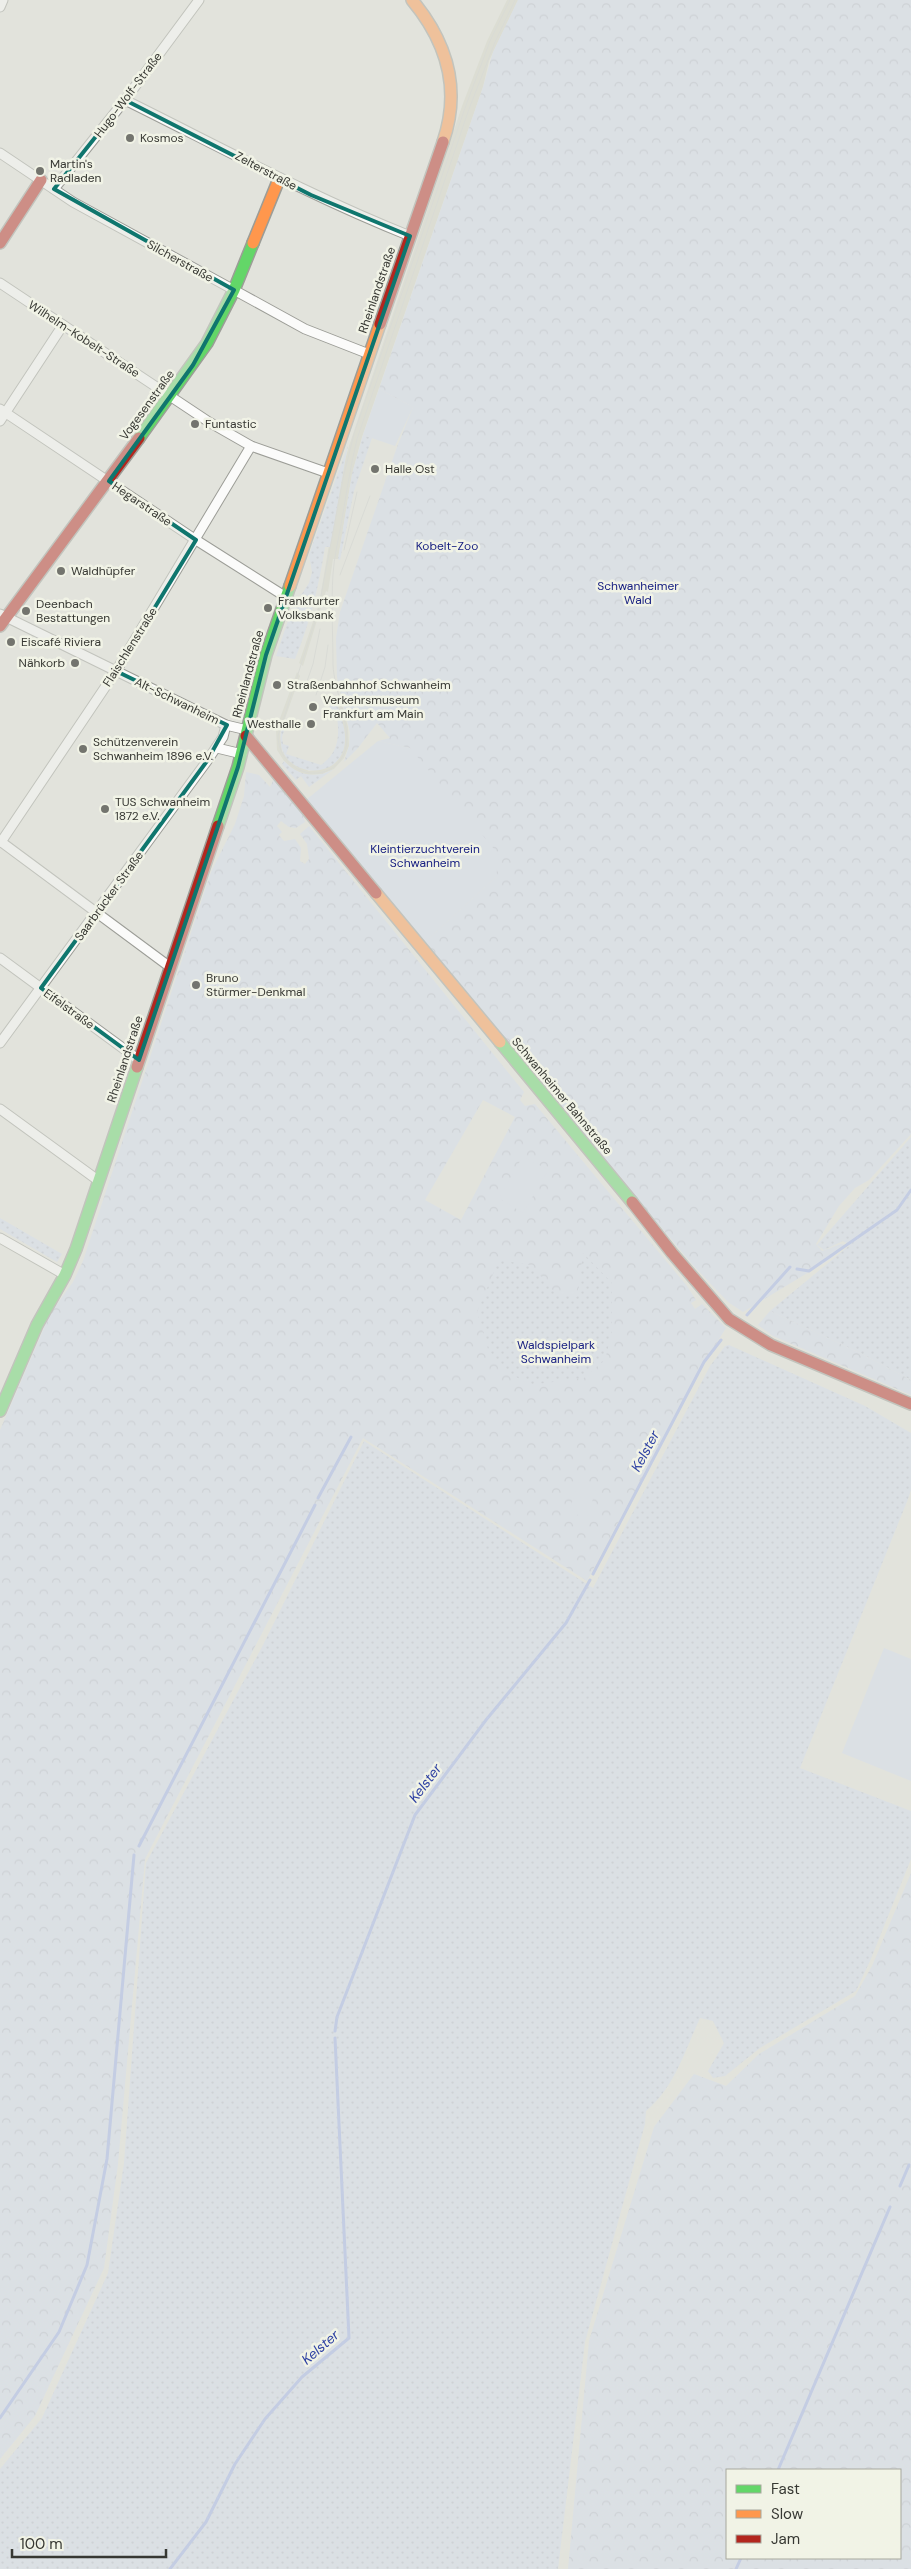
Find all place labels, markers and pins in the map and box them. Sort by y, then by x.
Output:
place label: Kosmos [140,130,184,146]
marker: Kosmos [124,132,136,144]
place label: Martin's Radladen [50,156,102,186]
marker: Martin's Radladen [34,165,46,177]
place label: Funtastic [205,416,257,432]
marker: Funtastic [189,418,201,430]
place label: Halle Ost [385,461,435,477]
marker: Halle Ost [369,463,381,475]
place label: Waldhüpfer [71,563,136,579]
marker: Waldhüpfer [55,565,67,577]
place label: Frankfurter Volksbank [278,593,340,623]
place label: Deenbach Bestattungen [36,596,110,626]
marker: Frankfurter Volksbank [262,602,274,614]
marker: Deenbach Bestattungen [20,605,32,617]
place label: Eiscafé Riviera [21,634,101,650]
marker: Eiscafé Riviera [5,636,17,648]
place label: Nähkorb [19,655,65,671]
marker: Nähkorb [69,657,81,669]
place label: Straßenbahnhof Schwanheim [287,677,451,693]
marker: Straßenbahnhof Schwanheim [271,679,283,691]
place label: Verkehrsmuseum Frankfurt am Main [323,692,424,722]
marker: Verkehrsmuseum Frankfurt am Main [307,701,319,713]
place label: Westhalle [247,716,301,732]
marker: Westhalle [305,718,317,730]
place label: Schützenverein Schwanheim 1896 e.V. [93,734,213,764]
marker: Schützenverein Schwanheim 1896 e.V. [77,743,89,755]
place label: TUS Schwanheim 1872 e.V. [115,794,210,824]
marker: TUS Schwanheim 1872 e.V. [99,803,111,815]
place label: Bruno Stürmer-Denkmal [206,970,305,1000]
marker: Bruno Stürmer-Denkmal [190,979,202,991]

